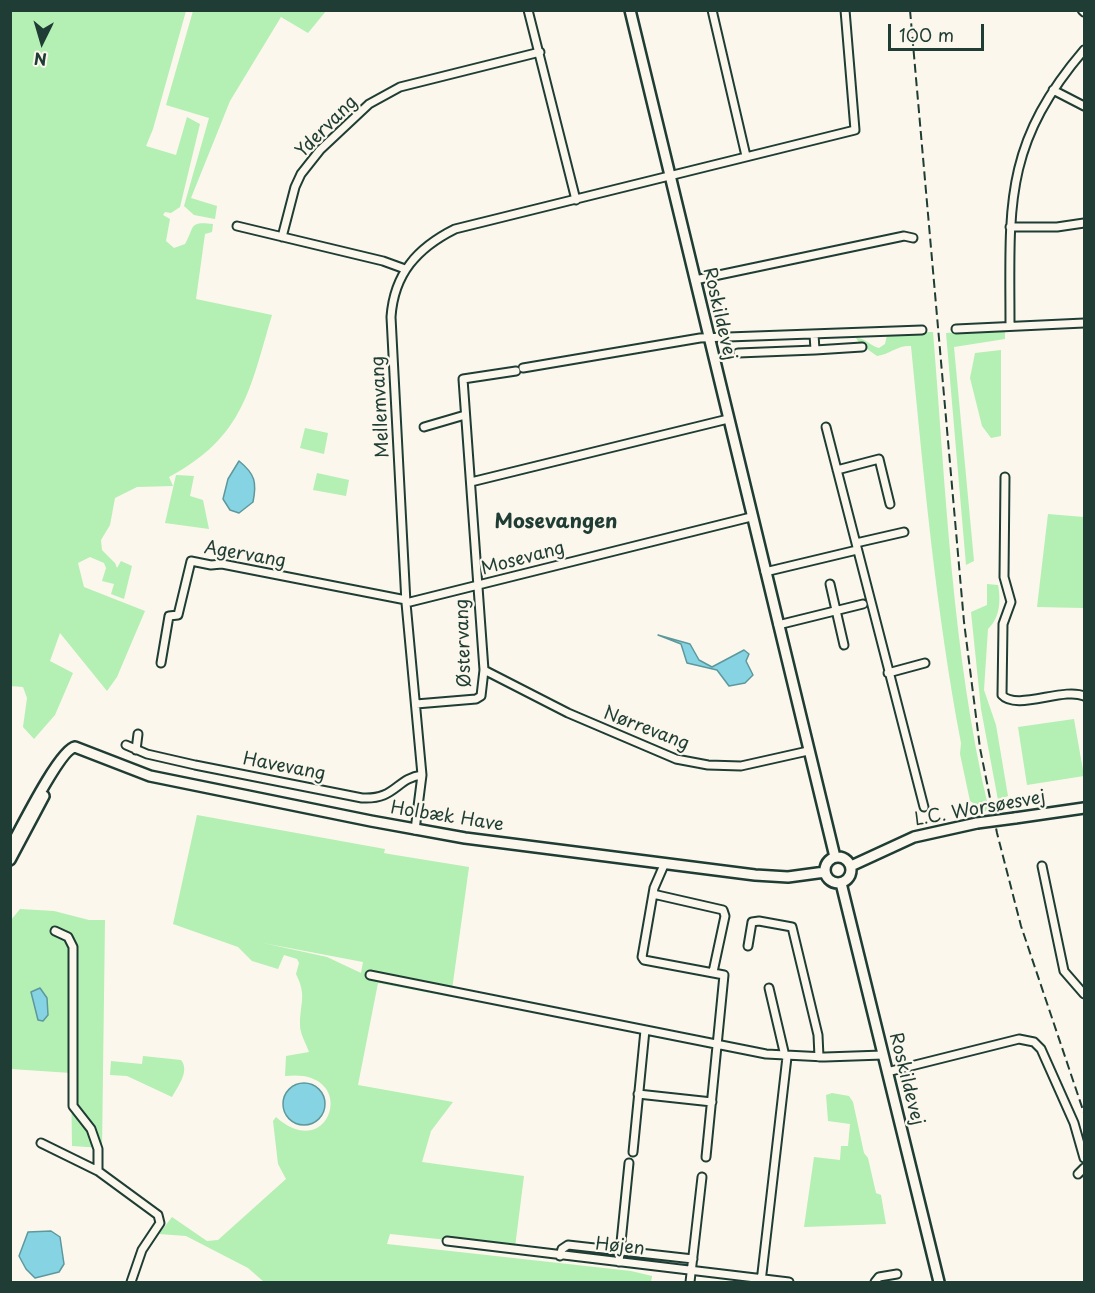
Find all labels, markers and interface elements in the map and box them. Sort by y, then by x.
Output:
north arrow [12,12,72,72]
scale bar [891,12,987,50]
text: 100 m [899,21,954,48]
text: N [33,47,48,72]
street label: Ydervang [292,92,362,162]
street label: Roskildevej [698,265,740,363]
street label: Mellemvang [368,355,394,459]
district label: Mosevangen [495,510,617,534]
street label: Agervang [202,537,288,573]
street label: Mosevang [479,538,567,580]
street label: Østervang [452,598,476,688]
street label: Nørrevang [600,703,692,755]
street label: Havevang [241,748,327,786]
street label: L.C. Worsøesvej [913,787,1047,831]
street label: Holbæk Have [389,797,505,837]
street label: Roskildevej [884,1030,928,1128]
street label: Højen [594,1234,646,1260]

